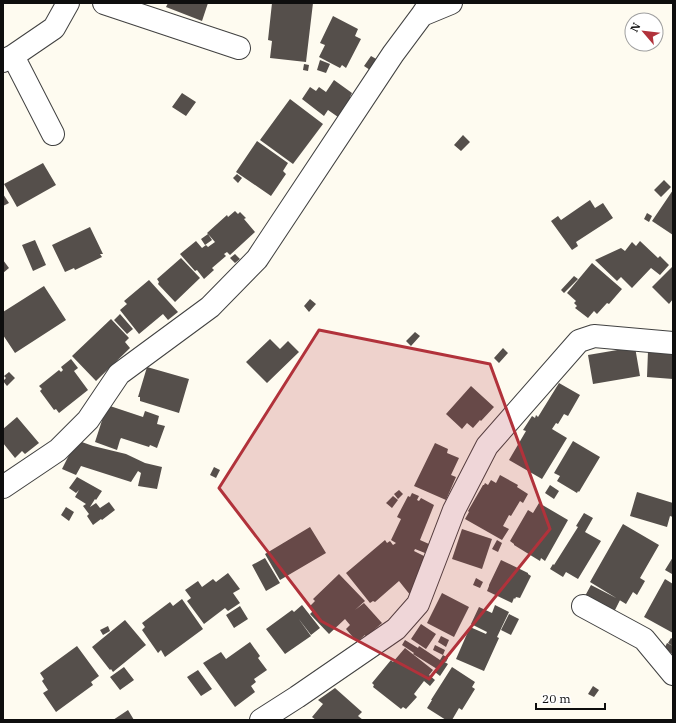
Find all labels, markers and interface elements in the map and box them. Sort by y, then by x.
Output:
north arrow [624,12,664,52]
text: N [627,20,644,34]
scale bar [536,685,605,711]
text: 20 m [542,691,571,706]

